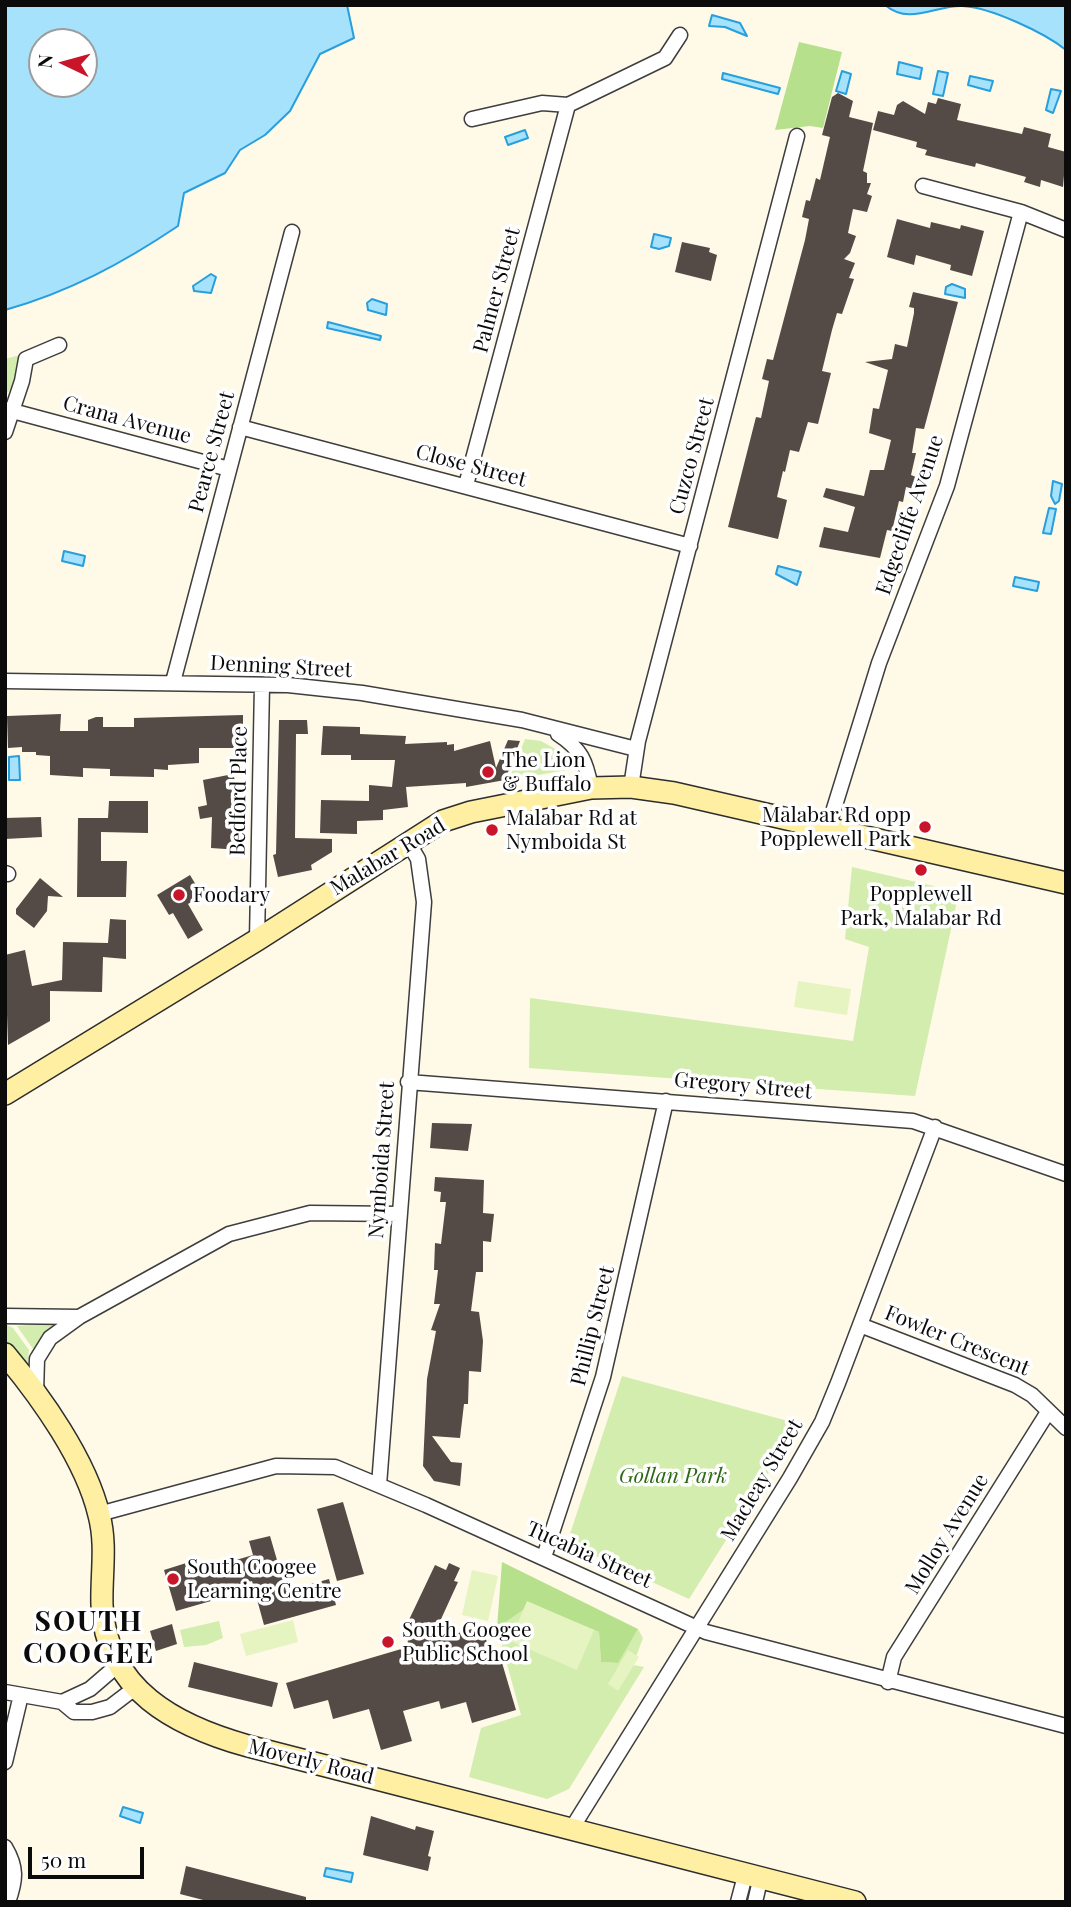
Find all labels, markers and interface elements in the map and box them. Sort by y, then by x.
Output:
north arrow [28,28,98,98]
text: N [31,53,58,69]
street label: Palmer Street [468,225,526,355]
street label: Pearce Street [184,389,240,515]
street label: Crana Avenue [60,391,194,449]
street label: Cuzco Street [664,395,720,517]
street label: Edgecliffe Avenue [871,432,949,598]
street label: Close Street [413,439,529,493]
street label: Denning Street [209,651,353,683]
street label: Bedford Place [225,726,253,856]
place label: The Lion & Buffalo [502,747,592,797]
marker: The Lion & Buffalo [480,764,496,780]
place label: Malabar Rd opp Popplewell Park [760,802,911,852]
place label: Malabar Rd at Nymboida St [506,805,637,855]
street label: Malabar Road [326,813,450,901]
marker: Malabar Rd opp Popplewell Park [917,819,933,835]
marker: Malabar Rd at Nymboida St [484,822,500,838]
marker: Popplewell Park, Malabar Rd [913,862,929,878]
place label: Popplewell Park, Malabar Rd [840,881,1002,931]
place label: Foodary [193,882,270,908]
marker: Foodary [171,887,187,903]
street label: Gregory Street [673,1067,813,1105]
street label: Nymboida Street [364,1081,400,1239]
street label: Phillip Street [566,1263,620,1389]
street label: Fowler Crescent [881,1301,1033,1381]
street label: Macleay Street [716,1414,808,1546]
park label: Gollan Park [619,1463,727,1489]
street label: Molloy Avenue [900,1469,994,1599]
street label: Tucabia Street [522,1516,656,1594]
place label: South Coogee Learning Centre [187,1554,342,1604]
marker: South Coogee Learning Centre [165,1571,181,1587]
district label: SOUTH COOGEE [24,1605,154,1671]
place label: South Coogee Public School [402,1617,532,1667]
marker: South Coogee Public School [380,1634,396,1650]
street label: Moverly Road [246,1734,376,1790]
scale bar [32,1834,147,1878]
text: 50 m [41,1845,86,1873]

